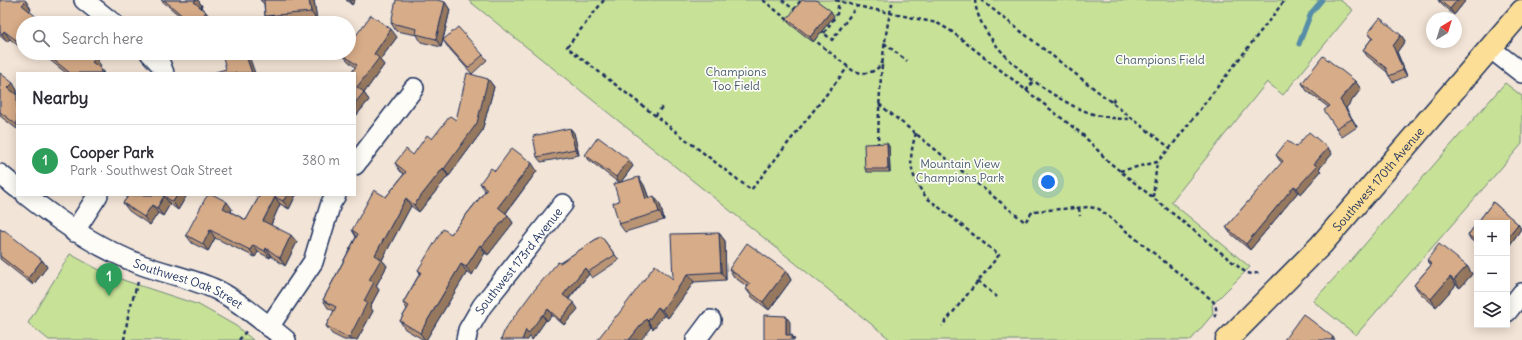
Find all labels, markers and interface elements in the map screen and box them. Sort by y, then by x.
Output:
north arrow [1426,12,1462,48]
search box [16,16,356,60]
icon: search [30,27,52,49]
text: Search here [62,29,143,48]
park label: Champions Field [1115,52,1205,67]
park label: Champions Too Field [706,64,766,93]
text: Nearby [32,87,88,109]
street label: Southwest 170th Avenue [1329,124,1427,234]
text: Cooper Park [70,143,154,162]
text: 1 [42,152,48,169]
text: 380 m [302,152,340,169]
park label: Mountain View Champions Park [916,156,1004,185]
text: Park · Southwest Oak Street [70,162,232,179]
your location [1038,172,1058,192]
street label: Southwest 173rd Avenue [471,204,565,317]
map controls [1474,220,1510,328]
button: + [1474,220,1510,256]
street label: Southwest Oak Street [131,255,246,311]
button: − [1474,256,1510,292]
pin: 1 [96,263,122,296]
button: layers [1474,292,1510,328]

